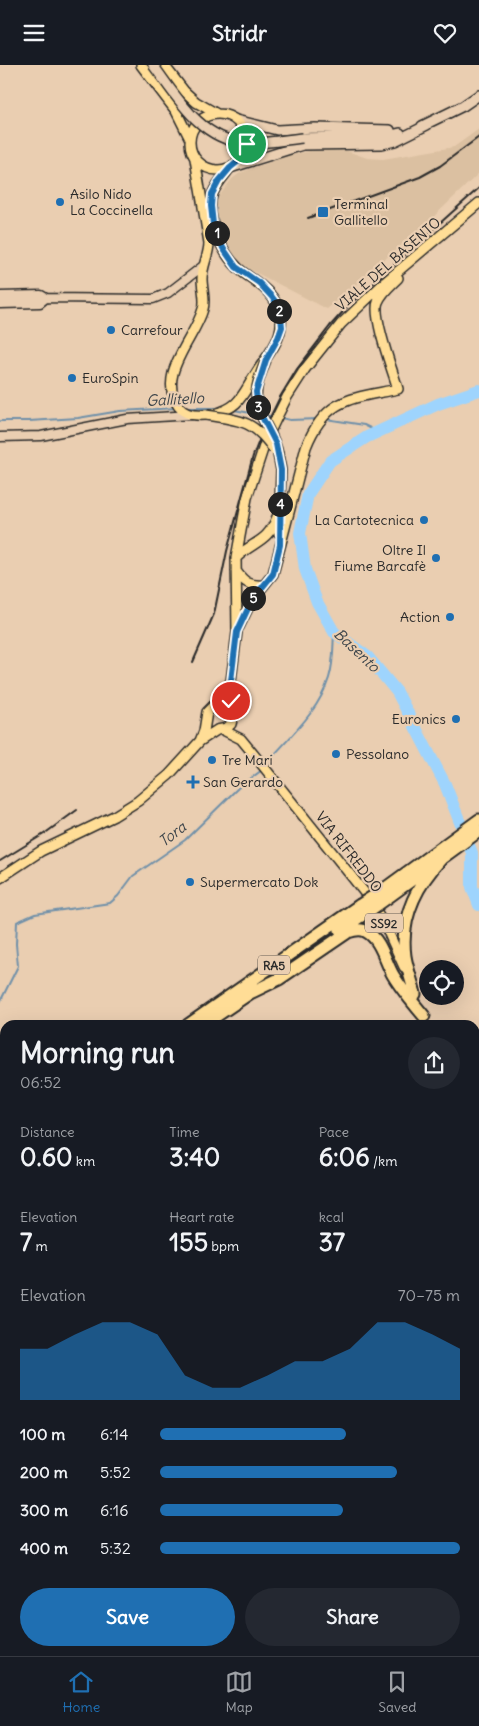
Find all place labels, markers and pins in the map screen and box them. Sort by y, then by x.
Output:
pin [226,123,268,165]
place label: Asilo Nido La Coccinella [70,185,153,219]
place label: Terminal Gallitello [334,195,388,229]
marker: Asilo Nido La Coccinella [54,196,66,208]
marker: Terminal Gallitello [316,205,330,219]
pin: 1 [204,221,230,245]
pin: 2 [266,299,292,323]
place label: Carrefour [121,321,183,339]
marker: Carrefour [105,324,117,336]
place label: EuroSpin [82,369,139,387]
marker: EuroSpin [66,372,78,384]
pin: 3 [246,395,270,419]
pin: 4 [268,491,292,517]
place label: La Cartotecnica [314,511,414,529]
marker: La Cartotecnica [418,514,430,526]
place label: Oltre Il Fiume Barcafè [334,541,426,575]
marker: Oltre Il Fiume Barcafè [430,552,442,564]
pin: 5 [240,585,266,611]
place label: Action [400,608,440,626]
marker: Action [444,611,456,623]
pin [210,680,252,722]
place label: Euronics [392,710,446,728]
marker: Euronics [450,713,462,725]
place label: Pessolano [346,745,409,763]
marker: Pessolano [330,748,342,760]
place label: Tre Mari [222,751,273,769]
marker: Tre Mari [206,754,218,766]
place label: San Gerardo [203,773,283,791]
marker: San Gerardo [187,776,199,788]
place label: Supermercato Dok [200,873,318,891]
marker: Supermercato Dok [184,876,196,888]

